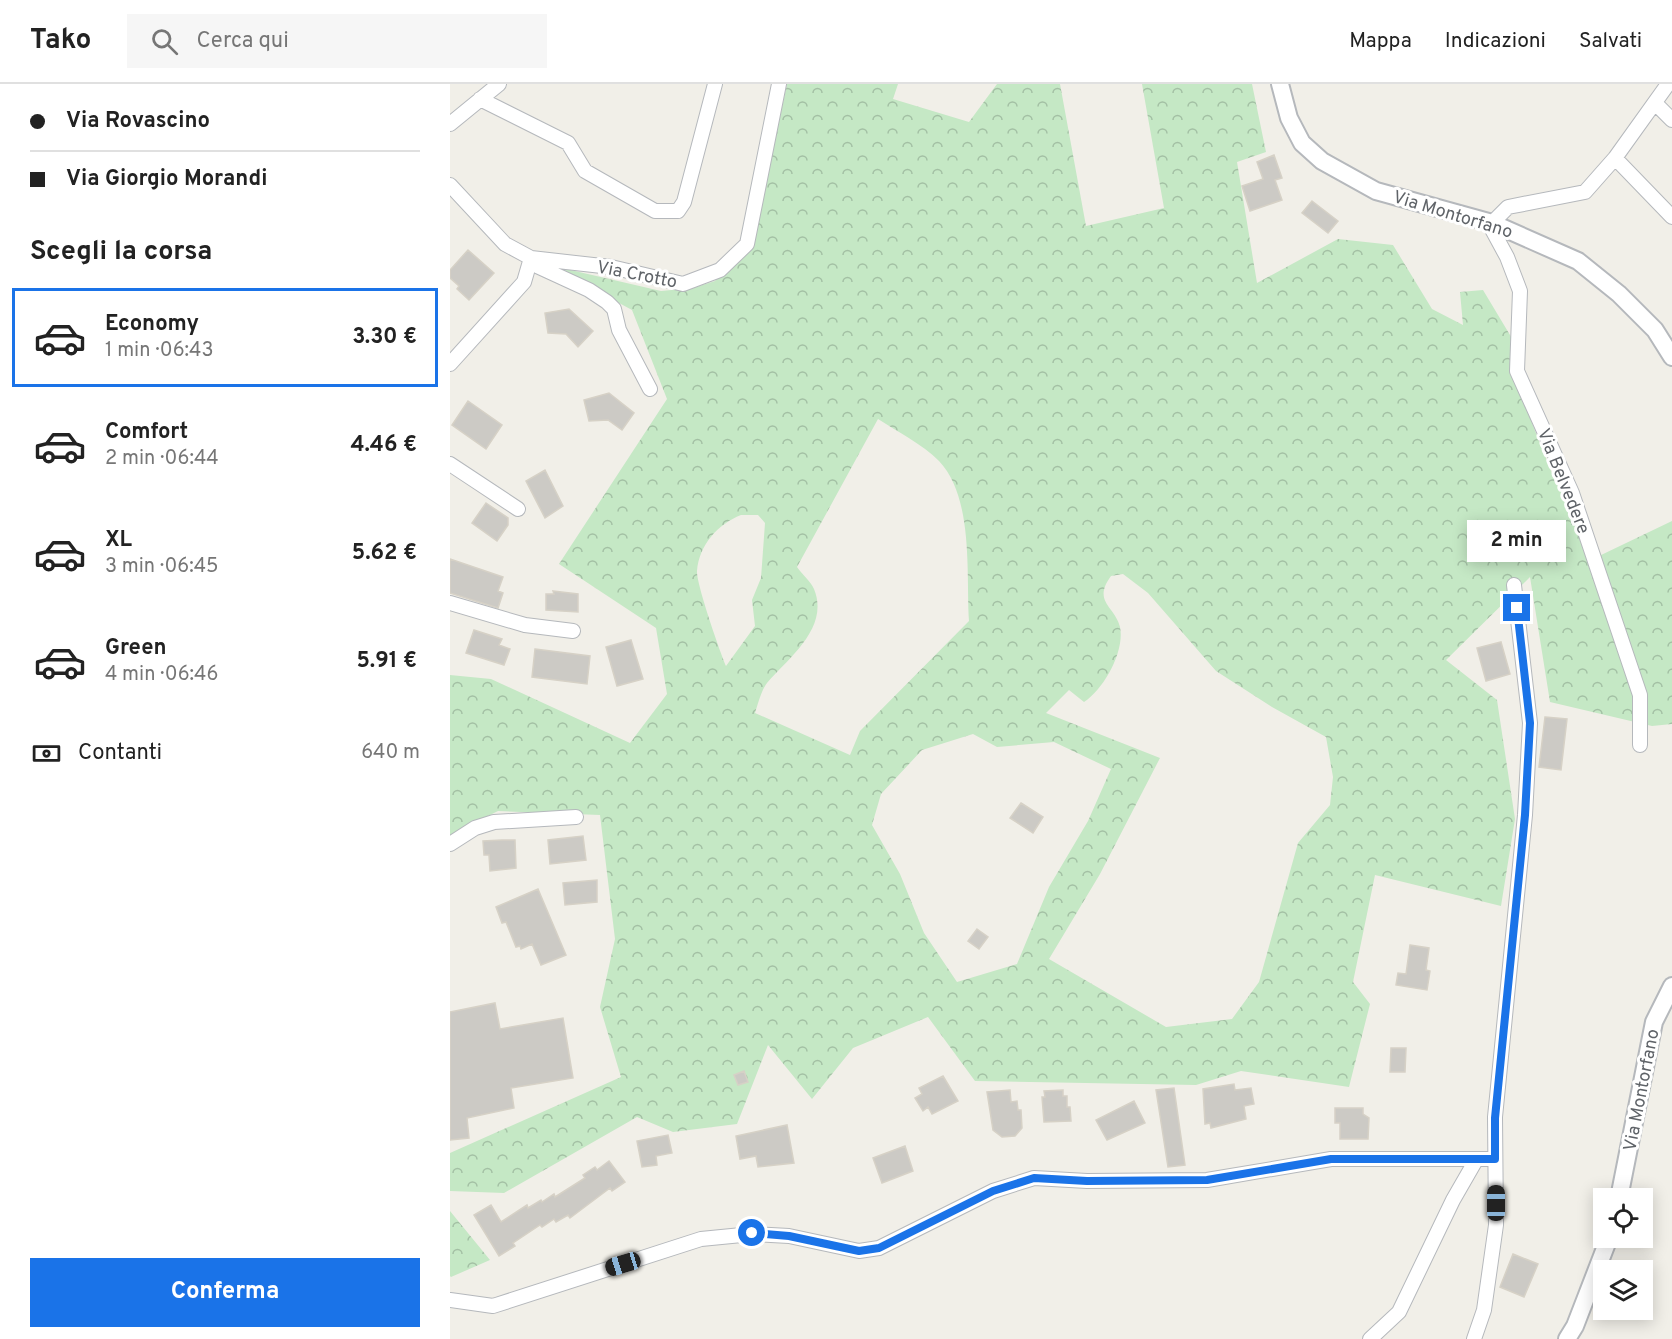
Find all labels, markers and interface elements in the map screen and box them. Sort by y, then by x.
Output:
search box [127,14,547,68]
text: Tako [30,23,91,59]
icon: search [148,25,181,58]
text: Cerca qui [196,28,289,55]
text: Mappa [1349,28,1412,55]
text: Indicazioni [1445,28,1546,55]
text: Salvati [1579,28,1642,55]
text: Via Rovascino [66,108,210,135]
text: Via Giorgio Morandi [66,166,267,193]
street label: Via Montorfano [1390,186,1515,245]
text: Scegli la corsa [30,235,212,269]
street label: Via Crotto [595,256,679,295]
icon: car [33,311,87,365]
text: Economy [105,311,199,338]
text: 3.30 € [352,324,417,351]
text: 1 min · 06:43 [105,338,214,364]
icon: car [33,419,87,473]
text: Comfort [105,419,188,446]
street label: Via Belvedere [1531,425,1594,538]
text: 4.46 € [350,432,417,459]
text: 2 min · 06:44 [105,446,219,472]
callout: 2 min [1468,521,1566,563]
icon: car [33,527,87,581]
text: XL [105,527,132,554]
text: 2 min [1490,528,1543,554]
text: 5.62 € [352,540,417,567]
text: 3 min · 06:45 [105,554,219,580]
route end [1503,594,1530,621]
icon: car [33,635,87,689]
text: Green [105,635,167,662]
text: 5.91 € [356,648,417,675]
text: 4 min · 06:46 [105,662,218,688]
icon: cash [30,737,63,770]
text: Contanti [78,740,162,767]
text: 640 m [361,740,420,766]
street label: Via Montorfano [1619,1027,1666,1153]
car [1487,1185,1505,1221]
map controls [1593,1188,1653,1320]
button: locate [1593,1188,1653,1248]
route start [738,1219,765,1246]
car [603,1250,643,1278]
button: Conferma [30,1258,420,1327]
button: layers [1593,1260,1653,1320]

